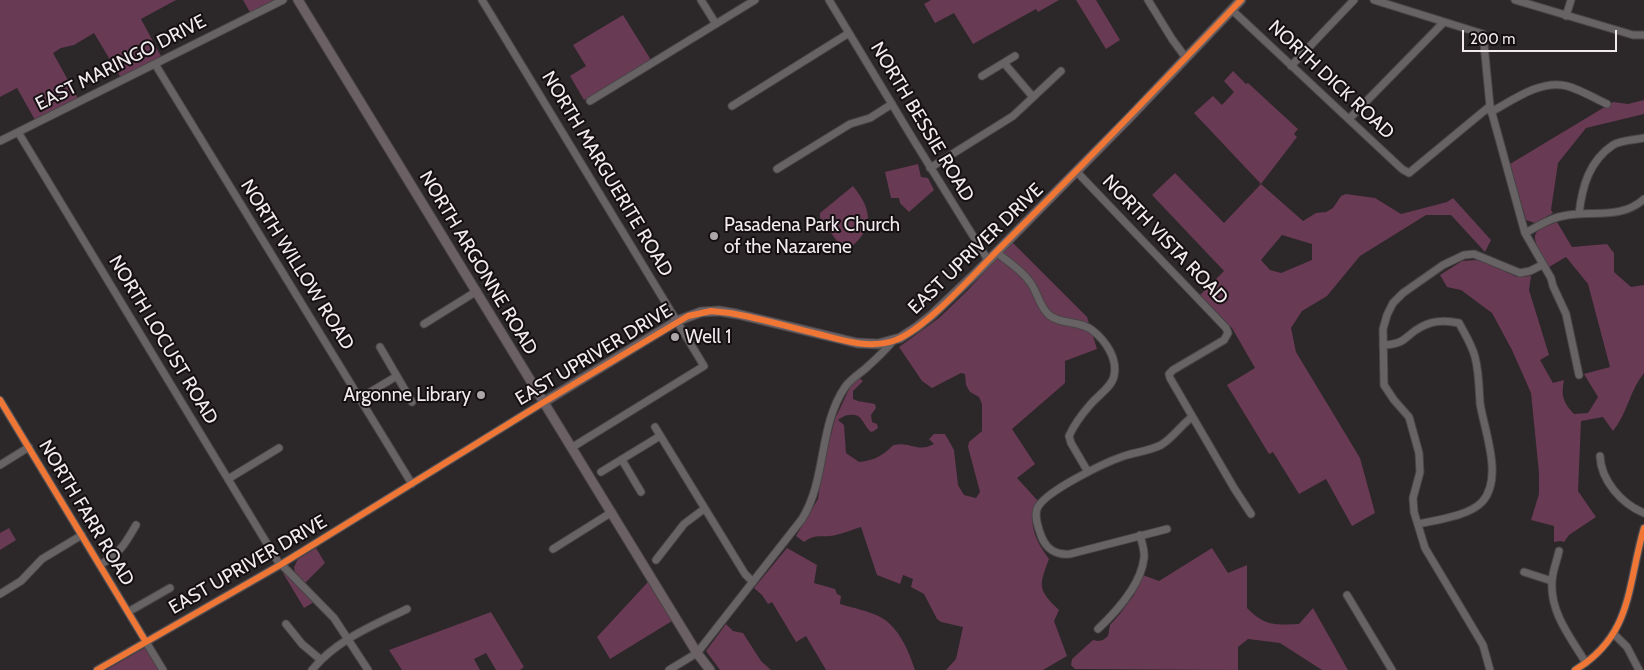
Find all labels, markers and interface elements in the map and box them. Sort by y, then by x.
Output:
street label: EAST MARINGO DRIVE [32,10,210,116]
street label: NORTH DICK ROAD [1263,16,1399,144]
scale bar [1464,20,1619,52]
text: 200 m [1470,30,1515,48]
street label: NORTH BESSIE ROAD [865,38,979,206]
street label: NORTH MARGUERITE ROAD [537,67,677,281]
street label: NORTH ARGONNE ROAD [414,167,542,359]
street label: NORTH VISTA ROAD [1097,171,1233,309]
street label: NORTH WILLOW ROAD [235,176,359,354]
street label: EAST UPRIVER DRIVE [904,179,1048,319]
place label: Pasadena Park Church of the Nazarene [724,214,900,258]
marker: Pasadena Park Church of the Nazarene [708,230,720,242]
street label: NORTH LOCUST ROAD [104,251,222,429]
street label: EAST UPRIVER DRIVE [512,299,676,411]
place label: Well 1 [685,326,731,348]
marker: Well 1 [669,331,681,343]
place label: Argonne Library [344,384,471,406]
marker: Argonne Library [475,389,487,401]
street label: NORTH FARR ROAD [33,436,139,590]
street label: EAST UPRIVER DRIVE [165,510,331,620]

